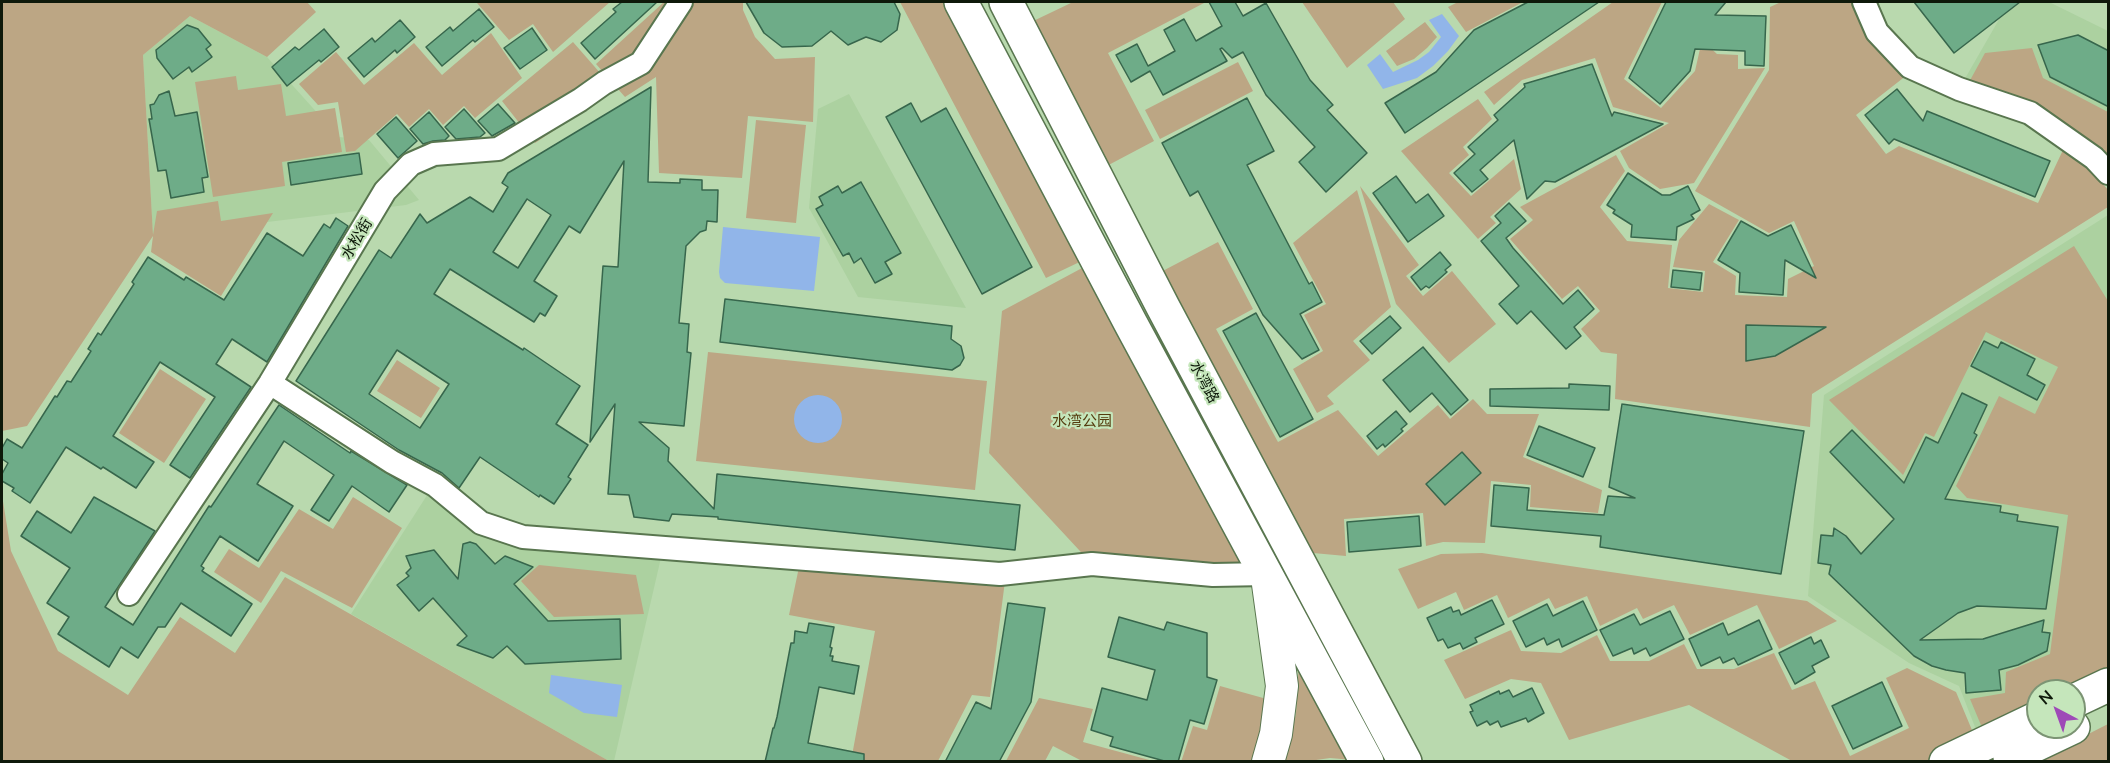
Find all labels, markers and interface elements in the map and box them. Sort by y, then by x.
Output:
street label: 水松街 [338,215,376,263]
street label: 水湾路 [1185,358,1223,406]
park label: 水湾公园 [1052,412,1112,430]
north arrow [2026,679,2086,739]
text: N [2034,685,2057,708]

